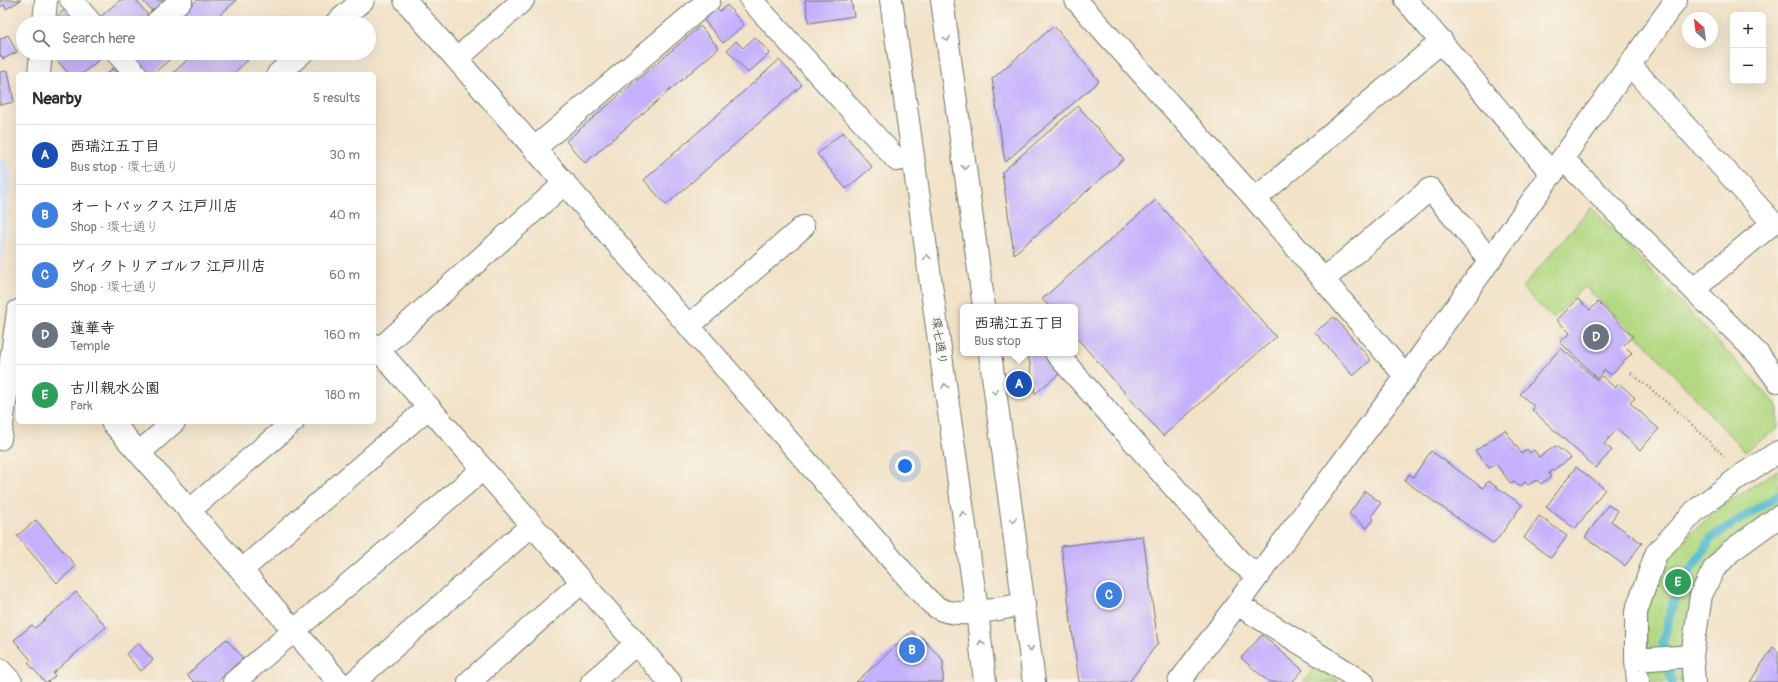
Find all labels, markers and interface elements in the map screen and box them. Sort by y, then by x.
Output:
north arrow [1682,12,1718,48]
map controls [1730,12,1766,84]
button: + [1730,12,1766,48]
search box [16,16,376,60]
icon: search [30,27,52,49]
text: Search here [62,29,135,48]
one-way arrow [942,36,951,42]
button: − [1730,48,1766,84]
text: Nearby [32,88,81,109]
text: 5 results [313,90,360,106]
text: 西瑞江五丁目 [70,137,160,156]
text: A [41,147,49,163]
text: 30 m [330,147,360,163]
text: Bus stop · 環七通り [70,159,179,175]
one-way arrow [960,164,969,171]
text: オートバックス 江戸川店 [70,197,238,216]
text: B [41,207,49,223]
text: 40 m [329,207,360,223]
text: Shop · 環七通り [70,219,159,235]
one-way arrow [923,254,932,260]
text: ヴィクトリアゴルフ 江戸川店 [70,257,266,276]
text: C [41,267,49,283]
text: 60 m [329,267,360,283]
text: Shop · 環七通り [70,279,159,295]
popup [960,304,1078,356]
text: 西瑞江五丁目 [974,314,1064,333]
street label: 環七通り [928,316,950,366]
text: 蓮華寺 [70,319,115,338]
pin: D [1583,322,1609,352]
text: D [41,327,49,343]
text: 160 m [324,327,360,343]
text: Bus stop [974,333,1021,349]
text: Temple [70,338,110,354]
pin: A [1006,369,1032,399]
text: 古川親水公園 [70,379,160,398]
one-way arrow [941,383,950,389]
text: E [42,387,48,403]
text: 180 m [325,387,360,403]
one-way arrow [990,389,999,395]
text: Park [70,398,93,414]
your location [895,456,915,476]
one-way arrow [959,511,968,517]
one-way arrow [1008,517,1017,523]
pin: E [1665,567,1691,597]
pin: C [1096,580,1122,610]
pin: B [899,635,925,665]
one-way arrow [977,640,986,646]
one-way arrow [1025,646,1034,652]

